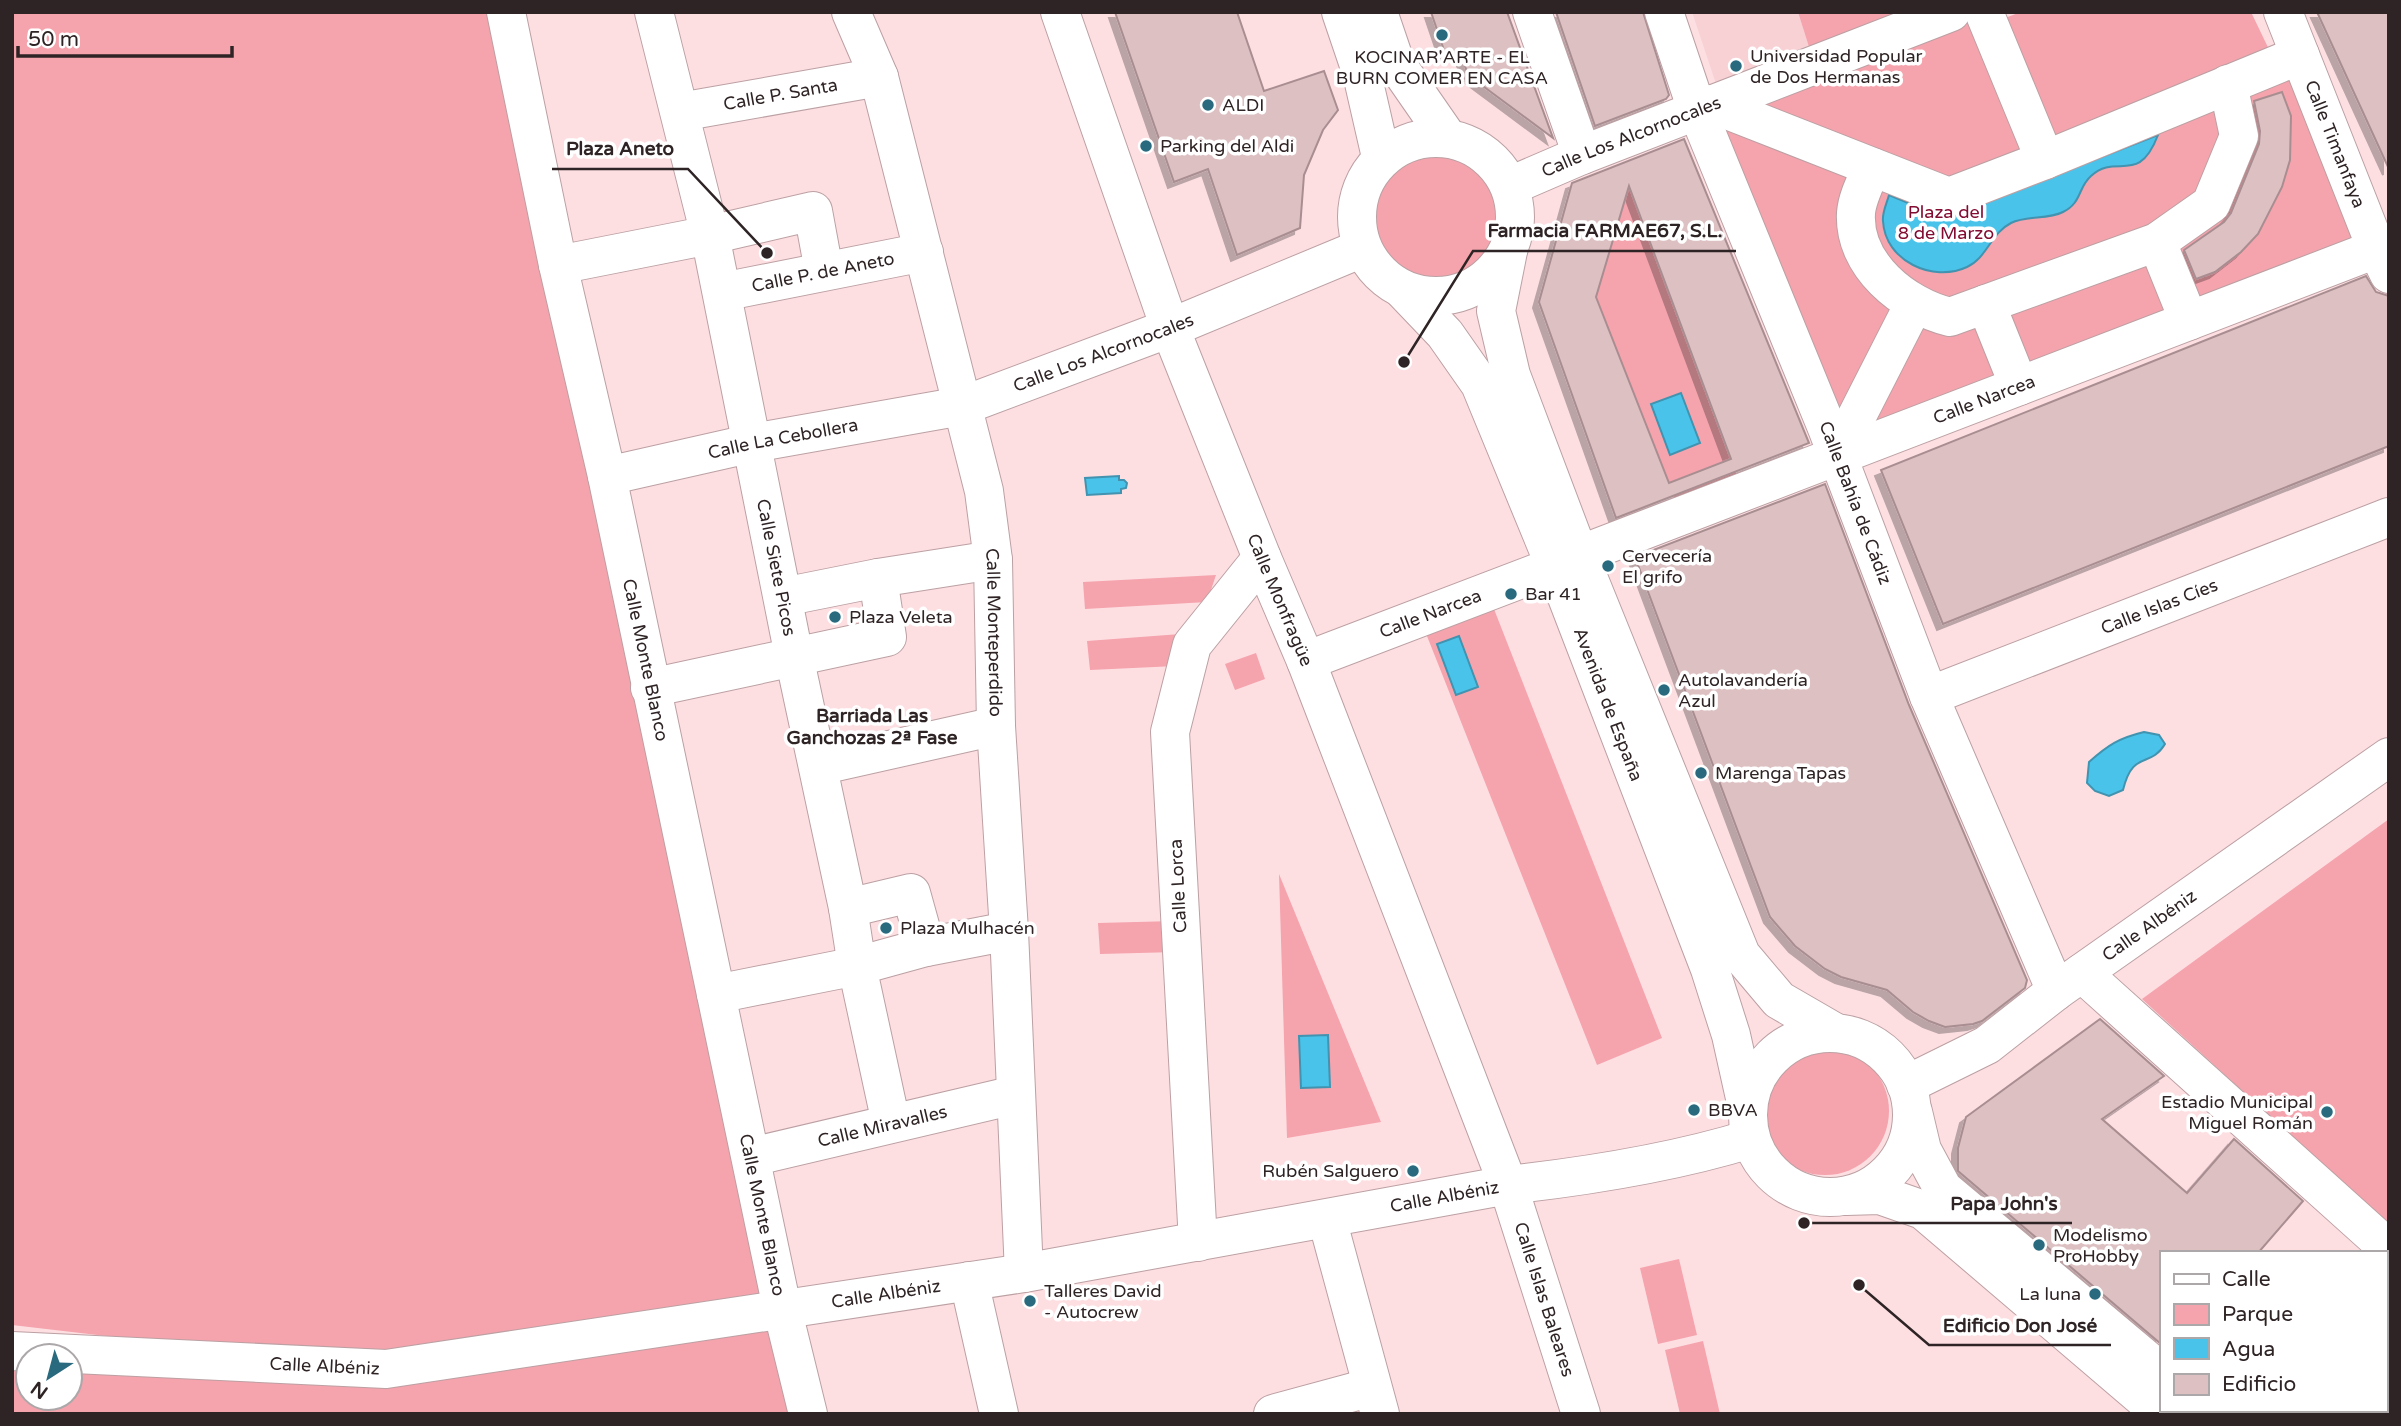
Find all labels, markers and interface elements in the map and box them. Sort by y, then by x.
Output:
scale bar [18,14,231,58]
text: 50 m [28,27,79,52]
marker: KOCINAR'ARTE - EL BURN COMER EN CASA [1434,27,1450,43]
place label: Universidad Popular de Dos Hermanas [1750,45,1923,88]
place label: KOCINAR'ARTE - EL BURN COMER EN CASA [1336,46,1548,89]
marker: Universidad Popular de Dos Hermanas [1728,58,1744,74]
street label: Calle P. Santa [722,73,839,115]
street label: Calle Timanfaya [2300,77,2370,211]
street label: Calle Los Alcornocales [1538,91,1724,182]
place label: ALDI [1222,94,1264,116]
marker: ALDI [1200,97,1216,113]
callout: Plaza Aneto [552,129,688,169]
place label: Parking del Aldi [1160,135,1294,157]
text: Plaza Aneto [566,138,674,160]
marker: Parking del Aldi [1138,138,1154,154]
park label: Plaza del 8 de Marzo [1898,201,1994,244]
callout: Farmacia FARMAE67, S.L. [1473,211,1736,251]
text: Farmacia FARMAE67, S.L. [1488,220,1722,242]
street label: Calle P. de Aneto [750,247,896,297]
street label: Calle Los Alcornocales [1010,308,1197,397]
street label: Calle Narcea [1930,370,2038,429]
street label: Calle La Cebollera [706,414,860,464]
street label: Calle Bahía de Cádiz [1814,418,1897,588]
street label: Calle Siete Picos [752,497,801,638]
street label: Calle Monfragüe [1242,531,1318,670]
place label: Cervecería El grifo [1622,545,1712,588]
street label: Calle Monteperdido [981,547,1007,717]
marker: Cervecería El grifo [1600,558,1616,574]
street label: Calle Islas Cíes [2097,574,2221,639]
street label: Calle Monte Blanco [618,577,674,743]
place label: Bar 41 [1525,583,1582,605]
street label: Calle Narcea [1376,584,1484,643]
marker: Bar 41 [1503,586,1519,602]
place label: Plaza Veleta [849,606,953,628]
marker: Plaza Veleta [827,609,843,625]
street label: Avenida de España [1569,624,1648,784]
place label: Autolavandería Azul [1678,669,1808,712]
marker: Autolavandería Azul [1656,682,1672,698]
district label: Barriada Las Ganchozas 2ª Fase [787,705,958,749]
place label: Marenga Tapas [1715,762,1846,784]
marker: Marenga Tapas [1693,765,1709,781]
street label: Calle Lorca [1165,838,1191,934]
street label: Calle Albéniz [2098,885,2201,966]
place label: Plaza Mulhacén [900,917,1035,939]
marker: Plaza Mulhacén [878,920,894,936]
place label: Estadio Municipal Miguel Román [2161,1091,2313,1134]
place label: BBVA [1708,1099,1758,1121]
street label: Calle Miravalles [815,1100,949,1152]
marker: BBVA [1686,1102,1702,1118]
marker: Estadio Municipal Miguel Román [2319,1104,2335,1120]
street label: Calle Monte Blanco [735,1132,790,1298]
place label: Rubén Salguero [1262,1160,1399,1182]
marker: Rubén Salguero [1405,1163,1421,1179]
street label: Calle Albéniz [1388,1176,1501,1217]
callout: Papa John's [1936,1183,2072,1223]
text: Papa John's [1950,1193,2058,1216]
street label: Calle Islas Baleares [1510,1219,1579,1379]
place label: Modelismo ProHobby [2053,1224,2148,1267]
marker: Modelismo ProHobby [2031,1237,2047,1253]
legend [2160,1251,2387,1412]
text: Calle [2222,1267,2271,1292]
street label: Calle Albéniz [830,1275,942,1313]
place label: Talleres David - Autocrew [1044,1280,1162,1323]
place label: La luna [2019,1283,2081,1305]
marker: La luna [2087,1286,2103,1302]
marker: Talleres David - Autocrew [1022,1293,1038,1309]
text: Parque [2222,1302,2293,1327]
callout: Edificio Don José [1929,1305,2111,1345]
text: Edificio Don José [1943,1315,2097,1337]
text: Agua [2222,1337,2275,1362]
north arrow [14,1342,84,1412]
street label: Calle Albéniz [269,1352,380,1380]
text: Edificio [2222,1372,2296,1397]
text: N [27,1377,52,1403]

